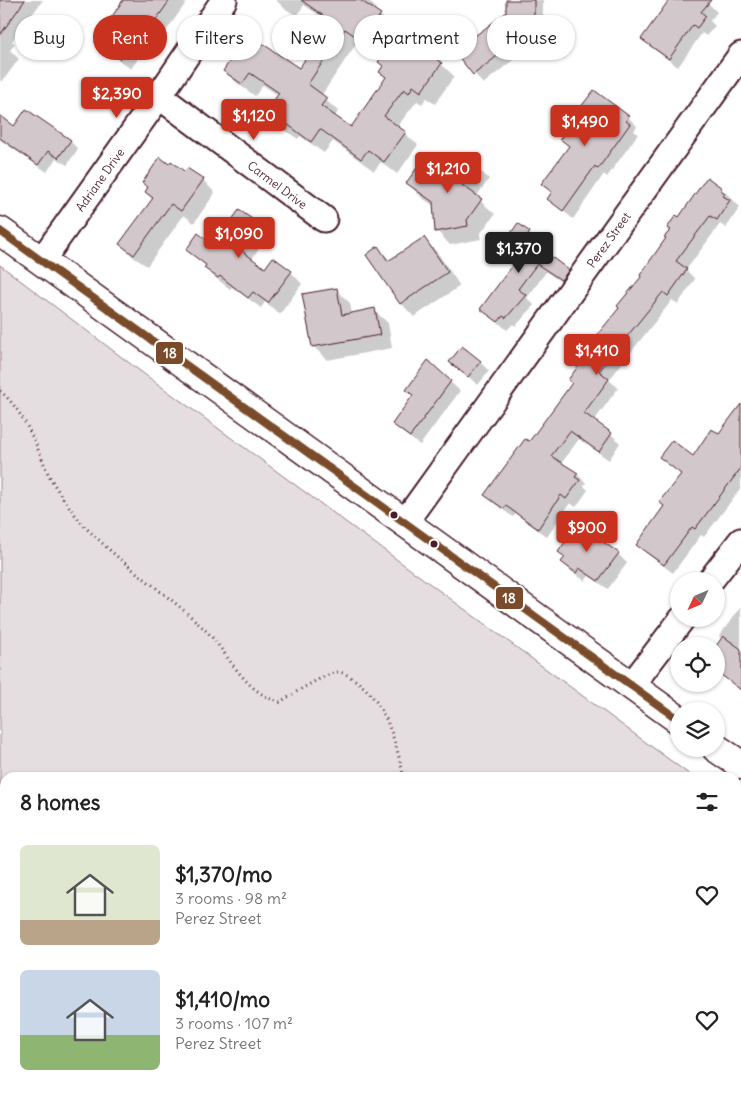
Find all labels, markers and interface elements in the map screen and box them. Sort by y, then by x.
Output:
chip: Buy [15,15,83,60]
chip: Rent [93,15,167,60]
chip: Filters [177,15,262,60]
chip: New [272,15,344,60]
chip: Apartment [354,15,477,60]
chip: House [487,15,575,60]
pin: $2,390 [76,76,158,119]
text: $2,390 [92,83,142,103]
pin: $1,120 [213,98,295,141]
pin: $1,490 [544,104,626,147]
text: $1,120 [232,105,276,125]
text: $1,490 [562,111,608,131]
street label: Adriane Drive [72,145,127,214]
pin: $1,210 [407,152,489,194]
street label: Carmel Drive [245,157,310,212]
text: $1,210 [426,158,470,178]
street label: Perez Street [583,209,633,270]
pin: $1,090 [198,216,280,259]
text: $1,090 [215,223,263,243]
pin: $1,370 [478,232,560,274]
text: $1,370 [496,238,542,258]
pin: $1,410 [556,334,638,376]
text: $1,410 [575,340,619,360]
line badge: 18 [155,341,184,365]
text: 18 [163,344,177,362]
unlabelled marker [389,510,399,520]
pin: $900 [557,510,617,553]
text: $900 [567,517,607,537]
unlabelled marker [429,539,439,549]
north arrow [670,572,725,628]
map controls [670,572,725,757]
line badge: 18 [495,586,524,610]
text: 18 [502,589,516,607]
button: locate [670,637,725,692]
button: layers [670,702,725,757]
icon: filters [693,788,721,816]
text: 8 homes [20,789,100,816]
text: $1,370/mo [175,861,272,888]
icon: home [60,865,120,925]
icon: heart [693,881,721,909]
text: 3 rooms · 98 m² [175,888,287,908]
text: Perez Street [175,908,261,928]
text: $1,410/mo [175,986,270,1013]
icon: home [60,990,120,1050]
icon: heart [693,1006,721,1034]
text: 3 rooms · 107 m² [175,1013,293,1033]
text: Perez Street [175,1033,261,1053]

